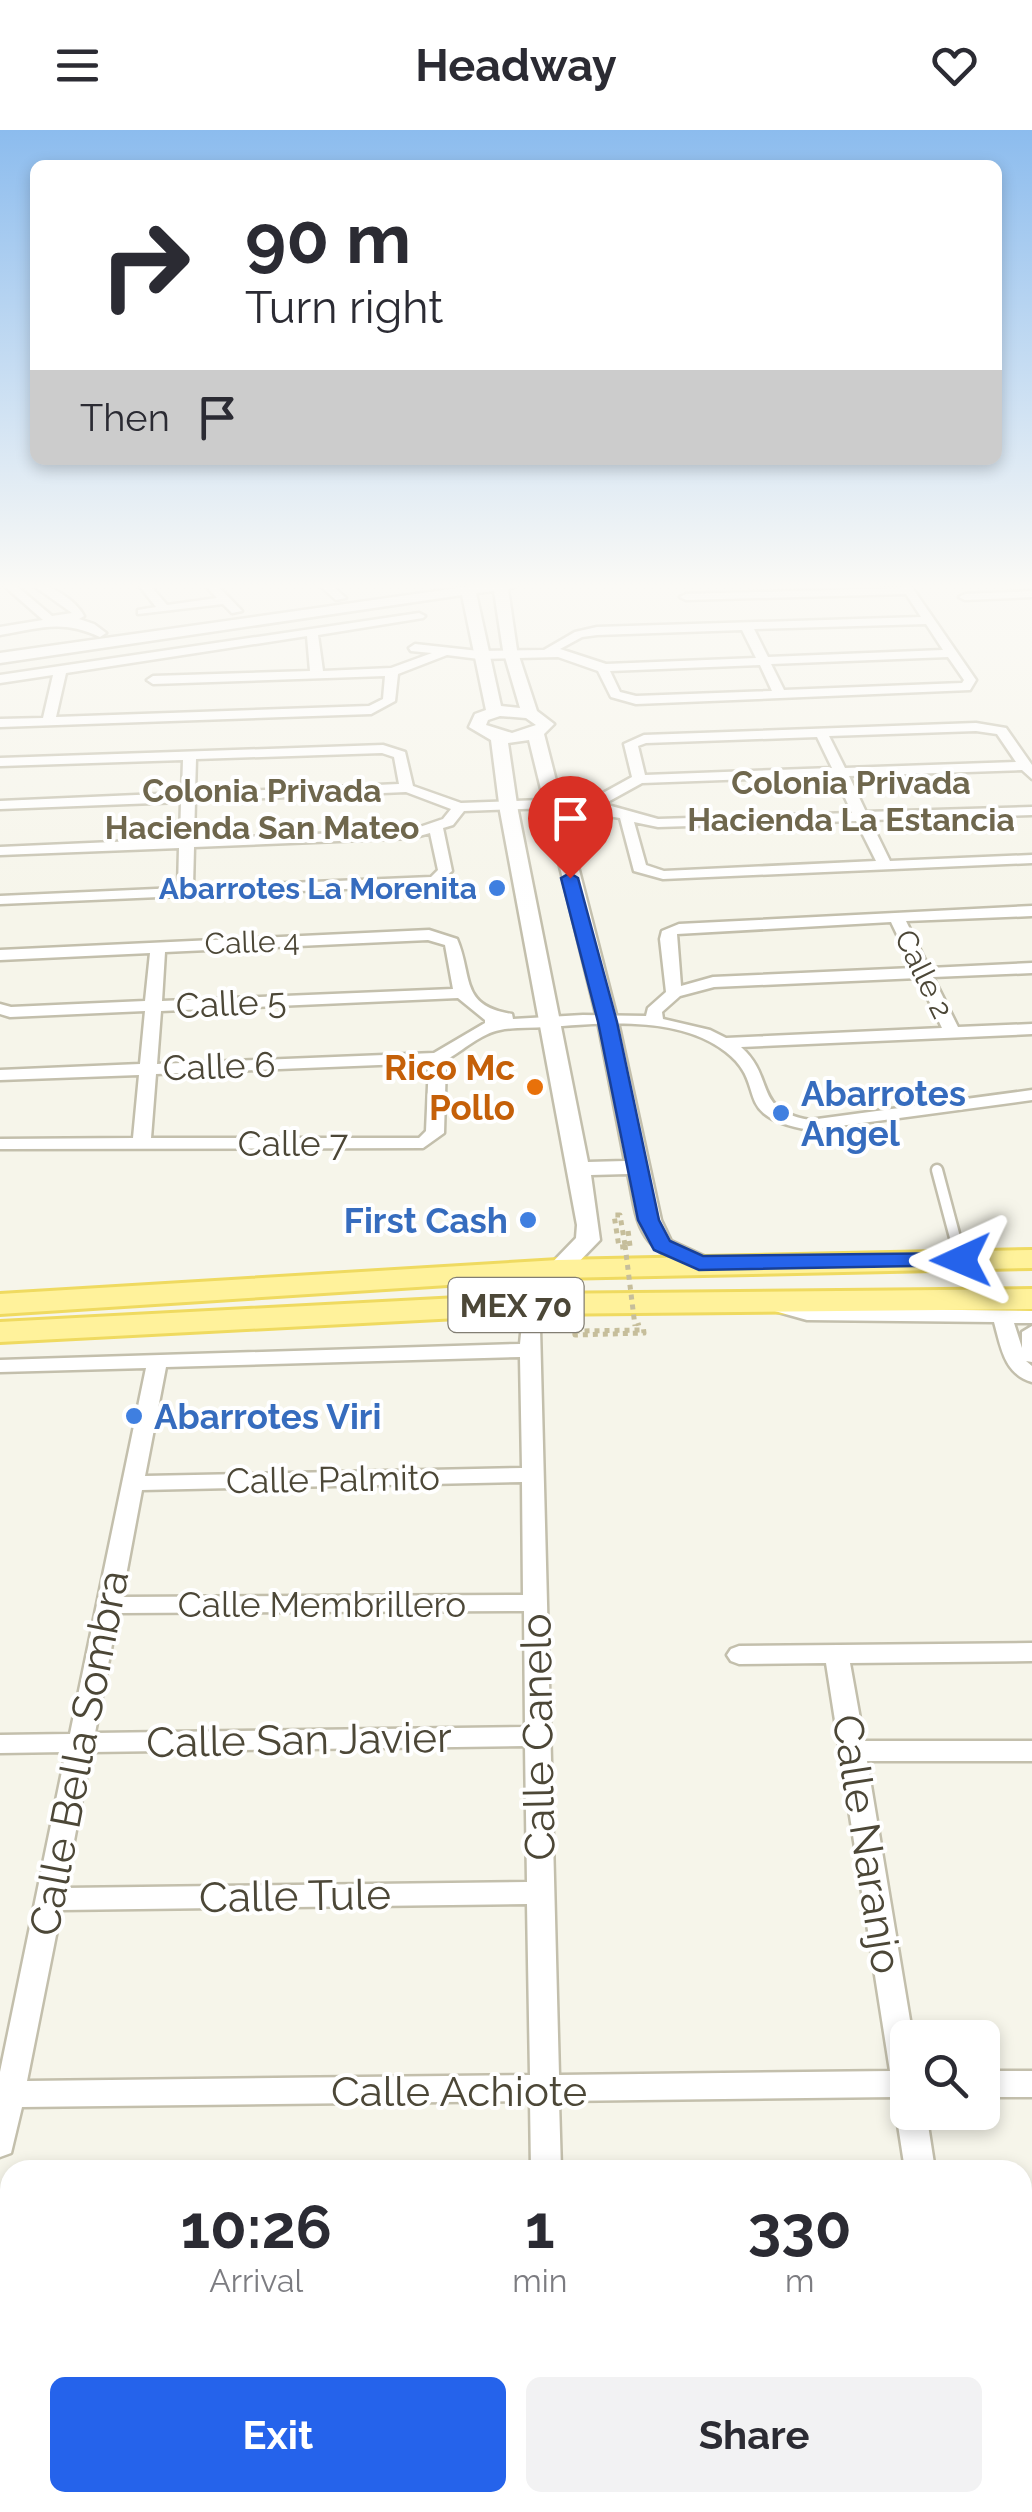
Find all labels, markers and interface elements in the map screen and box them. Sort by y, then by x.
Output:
icon: menu [50,38,105,93]
icon: heart [927,38,982,93]
text: Headway [415,39,617,92]
text: 90 m [245,197,411,279]
icon: right [80,200,210,330]
text: Turn right [245,281,443,334]
icon: arrive [190,390,245,445]
text: Then [80,395,170,440]
district label: Colonia Privada Hacienda La Estancia [687,764,1015,838]
district label: Colonia Privada Hacienda San Mateo [105,772,419,846]
pin [528,776,613,879]
icon: arrive [543,791,598,846]
place label: Abarrotes La Morenita [159,871,477,906]
marker: Abarrotes La Morenita [486,877,508,899]
street label: Calle 4 [204,923,300,961]
street label: Calle 2 [888,924,960,1024]
street label: Calle 5 [175,980,287,1026]
street label: Calle 6 [162,1044,276,1088]
place label: Rico Mc Pollo [384,1047,515,1128]
place label: Abarrotes Angel [801,1073,966,1154]
marker: Rico Mc Pollo [524,1076,546,1098]
marker: Abarrotes Angel [770,1102,792,1124]
street label: Calle 7 [238,1123,348,1164]
place label: First Cash [344,1200,508,1241]
position arrow [909,1208,1013,1312]
marker: First Cash [517,1209,539,1231]
road number: MEX 70 [448,1278,584,1332]
place label: Abarrotes Viri [154,1396,381,1437]
marker: Abarrotes Viri [123,1405,145,1427]
street label: Calle Palmito [226,1457,440,1501]
street label: Calle Bella Sombra [20,1566,138,1940]
street label: Calle Membrillero [178,1584,466,1625]
street label: Calle Canelo [511,1613,565,1861]
street label: Calle Naranjo [822,1711,912,1977]
street label: Calle San Javier [146,1713,452,1767]
street label: Calle Tule [199,1870,391,1922]
map controls [890,2020,1000,2130]
button: search [890,2020,1000,2130]
street label: Calle Achiote [331,2067,587,2116]
text: 10:26 [180,2192,332,2262]
text: 1 [525,2192,555,2262]
text: 330 [748,2192,852,2262]
text: Arrival [209,2262,303,2299]
text: min [512,2262,567,2299]
text: m [785,2262,814,2299]
button: Exit [50,2377,506,2492]
button: Share [526,2377,982,2492]

